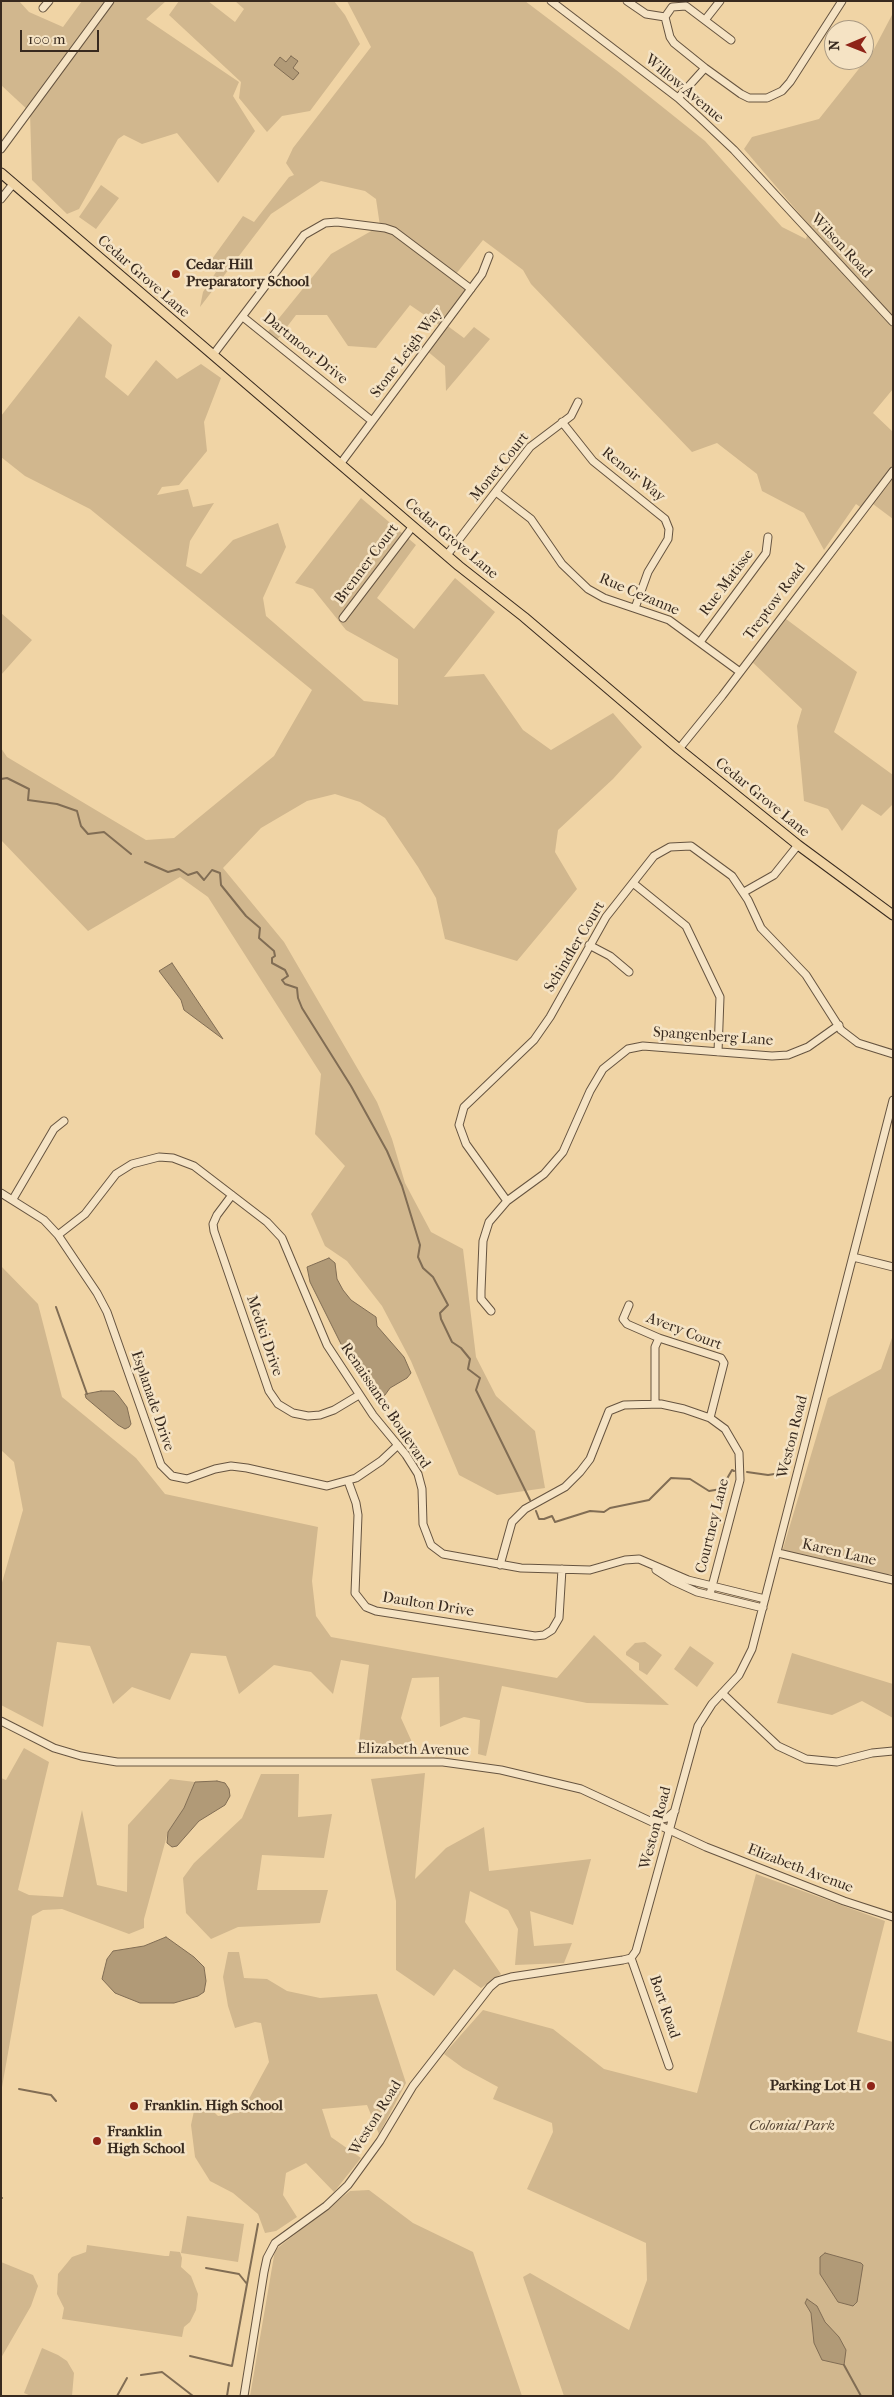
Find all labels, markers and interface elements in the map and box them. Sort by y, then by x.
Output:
scale bar [22,20,101,52]
north arrow [824,20,874,70]
text: 100 m [28,30,66,48]
text: N [826,40,843,51]
street label: Willow Avenue [641,51,727,127]
street label: Wilson Road [807,210,875,282]
street label: Cedar Grove Lane [93,232,193,322]
place label: Cedar Hill Preparatory School [186,256,309,291]
marker: Cedar Hill Preparatory School [170,268,182,280]
street label: Stone Leigh Way [367,304,447,402]
street label: Dartmoor Drive [259,309,351,389]
street label: Monet Court [467,429,533,505]
street label: Renoir Way [598,444,668,506]
street label: Cedar Grove Lane [401,495,501,583]
street label: Brenner Court [331,520,403,608]
street label: Rue Matisse [696,546,758,620]
street label: Treptow Road [740,560,810,644]
street label: Rue Cezanne [596,570,682,620]
street label: Cedar Grove Lane [711,754,813,842]
street label: Schindler Court [541,898,609,996]
street label: Spangenberg Lane [652,1024,774,1050]
street label: Medici Drive [242,1293,286,1379]
street label: Avery Court [644,1309,724,1355]
street label: Renaissance Boulevard [336,1340,434,1472]
street label: Esplanade Drive [126,1348,178,1454]
street label: Weston Road [774,1394,812,1480]
street label: Courtney Lane [693,1477,733,1575]
street label: Karen Lane [800,1536,878,1570]
street label: Daulton Drive [381,1589,475,1621]
street label: Elizabeth Avenue [357,1740,469,1760]
street label: Weston Road [636,1785,676,1871]
street label: Elizabeth Avenue [745,1841,855,1897]
street label: Bort Road [645,1973,683,2041]
street label: Weston Road [346,2077,406,2159]
place label: Parking Lot H [770,2077,861,2095]
marker: Parking Lot H [865,2080,877,2092]
place label: Franklin. High School [144,2097,283,2115]
marker: Franklin. High School [128,2100,140,2112]
park label: Colonial Park [749,2117,835,2135]
place label: Franklin High School [107,2123,185,2158]
marker: Franklin High School [91,2135,103,2147]

